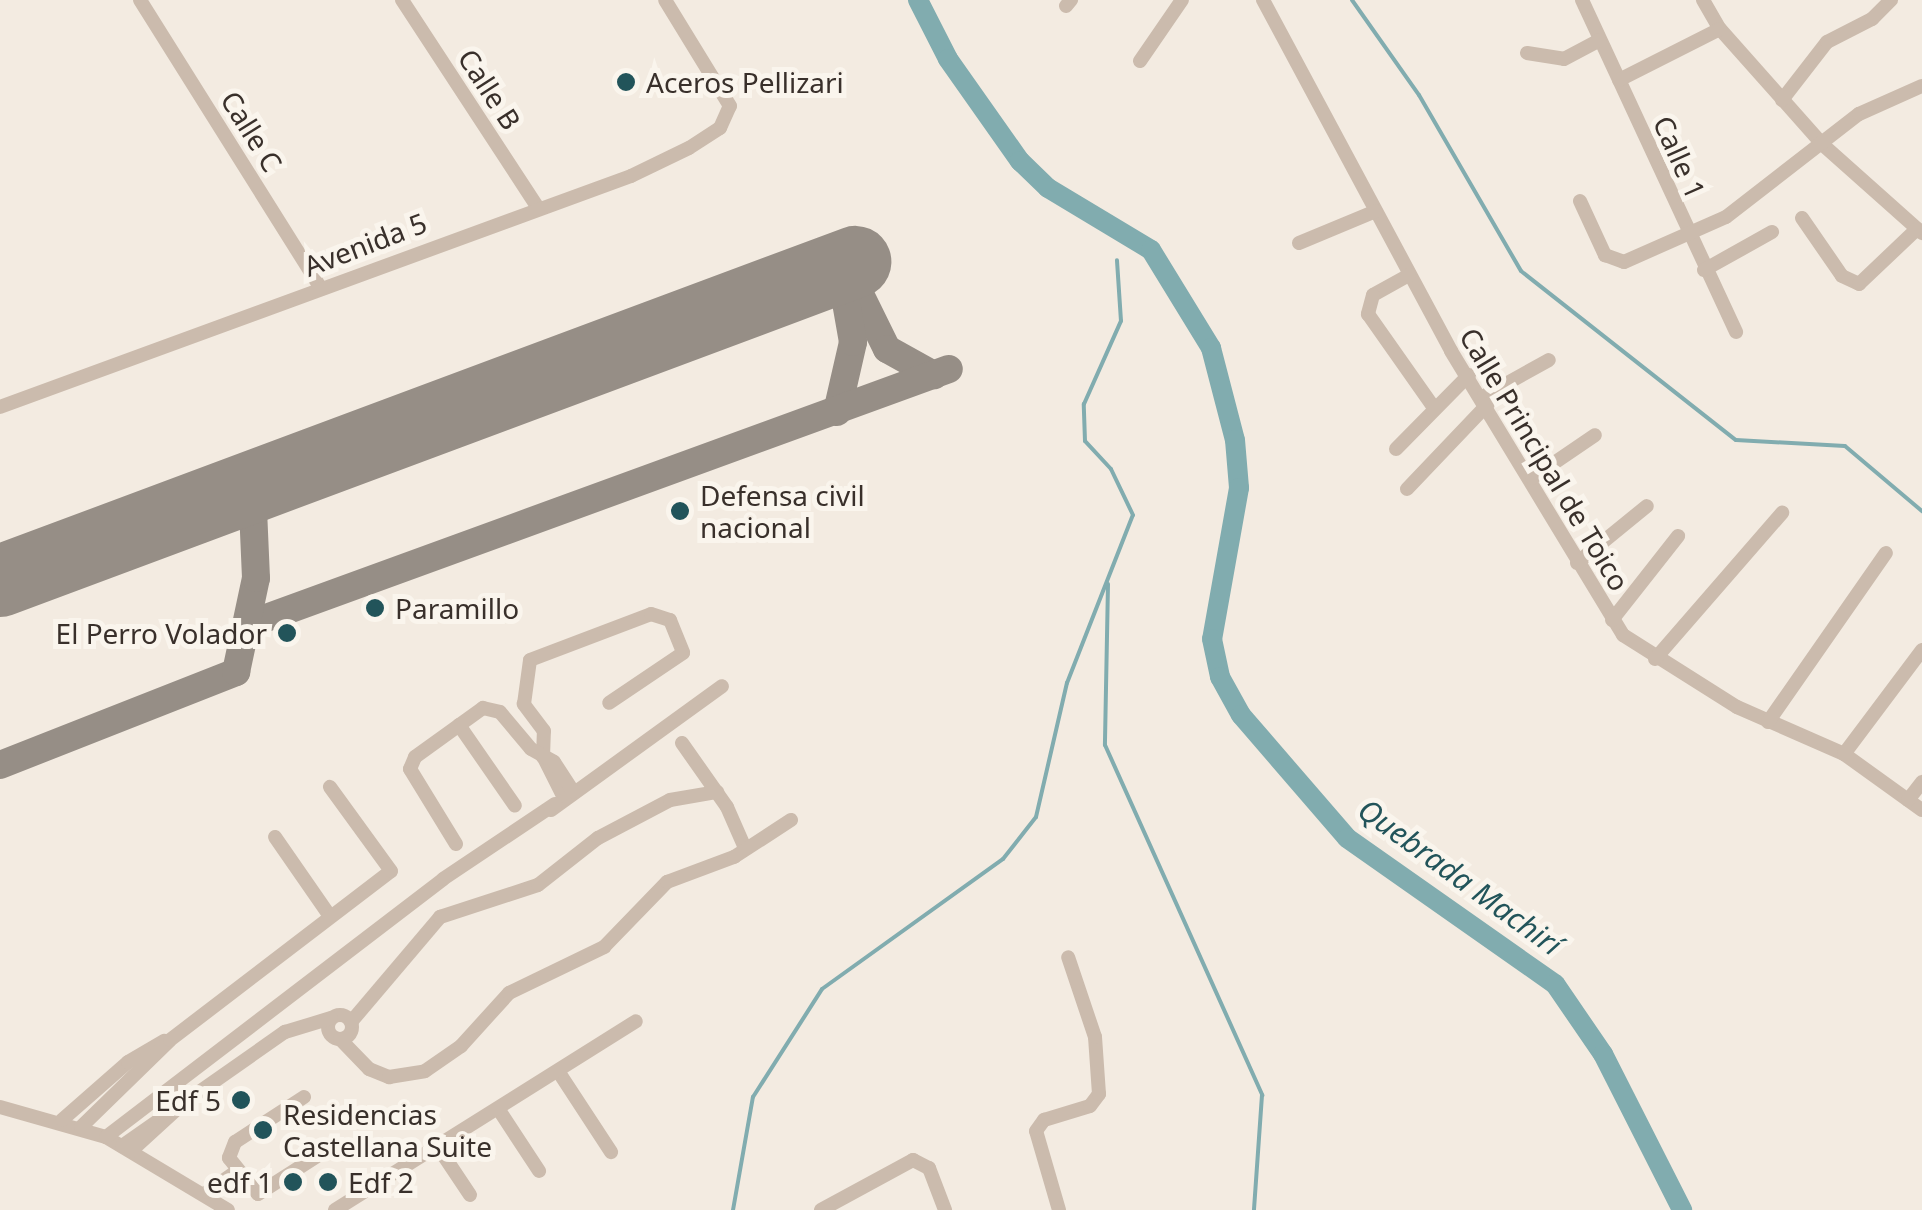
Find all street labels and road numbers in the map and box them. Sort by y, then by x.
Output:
street label: Calle B [452,42,528,136]
street label: Calle C [214,85,290,177]
street label: Calle 1 [1647,110,1713,204]
street label: Avenida 5 [299,205,431,283]
street label: Calle Principal de Toico [1453,322,1637,596]

